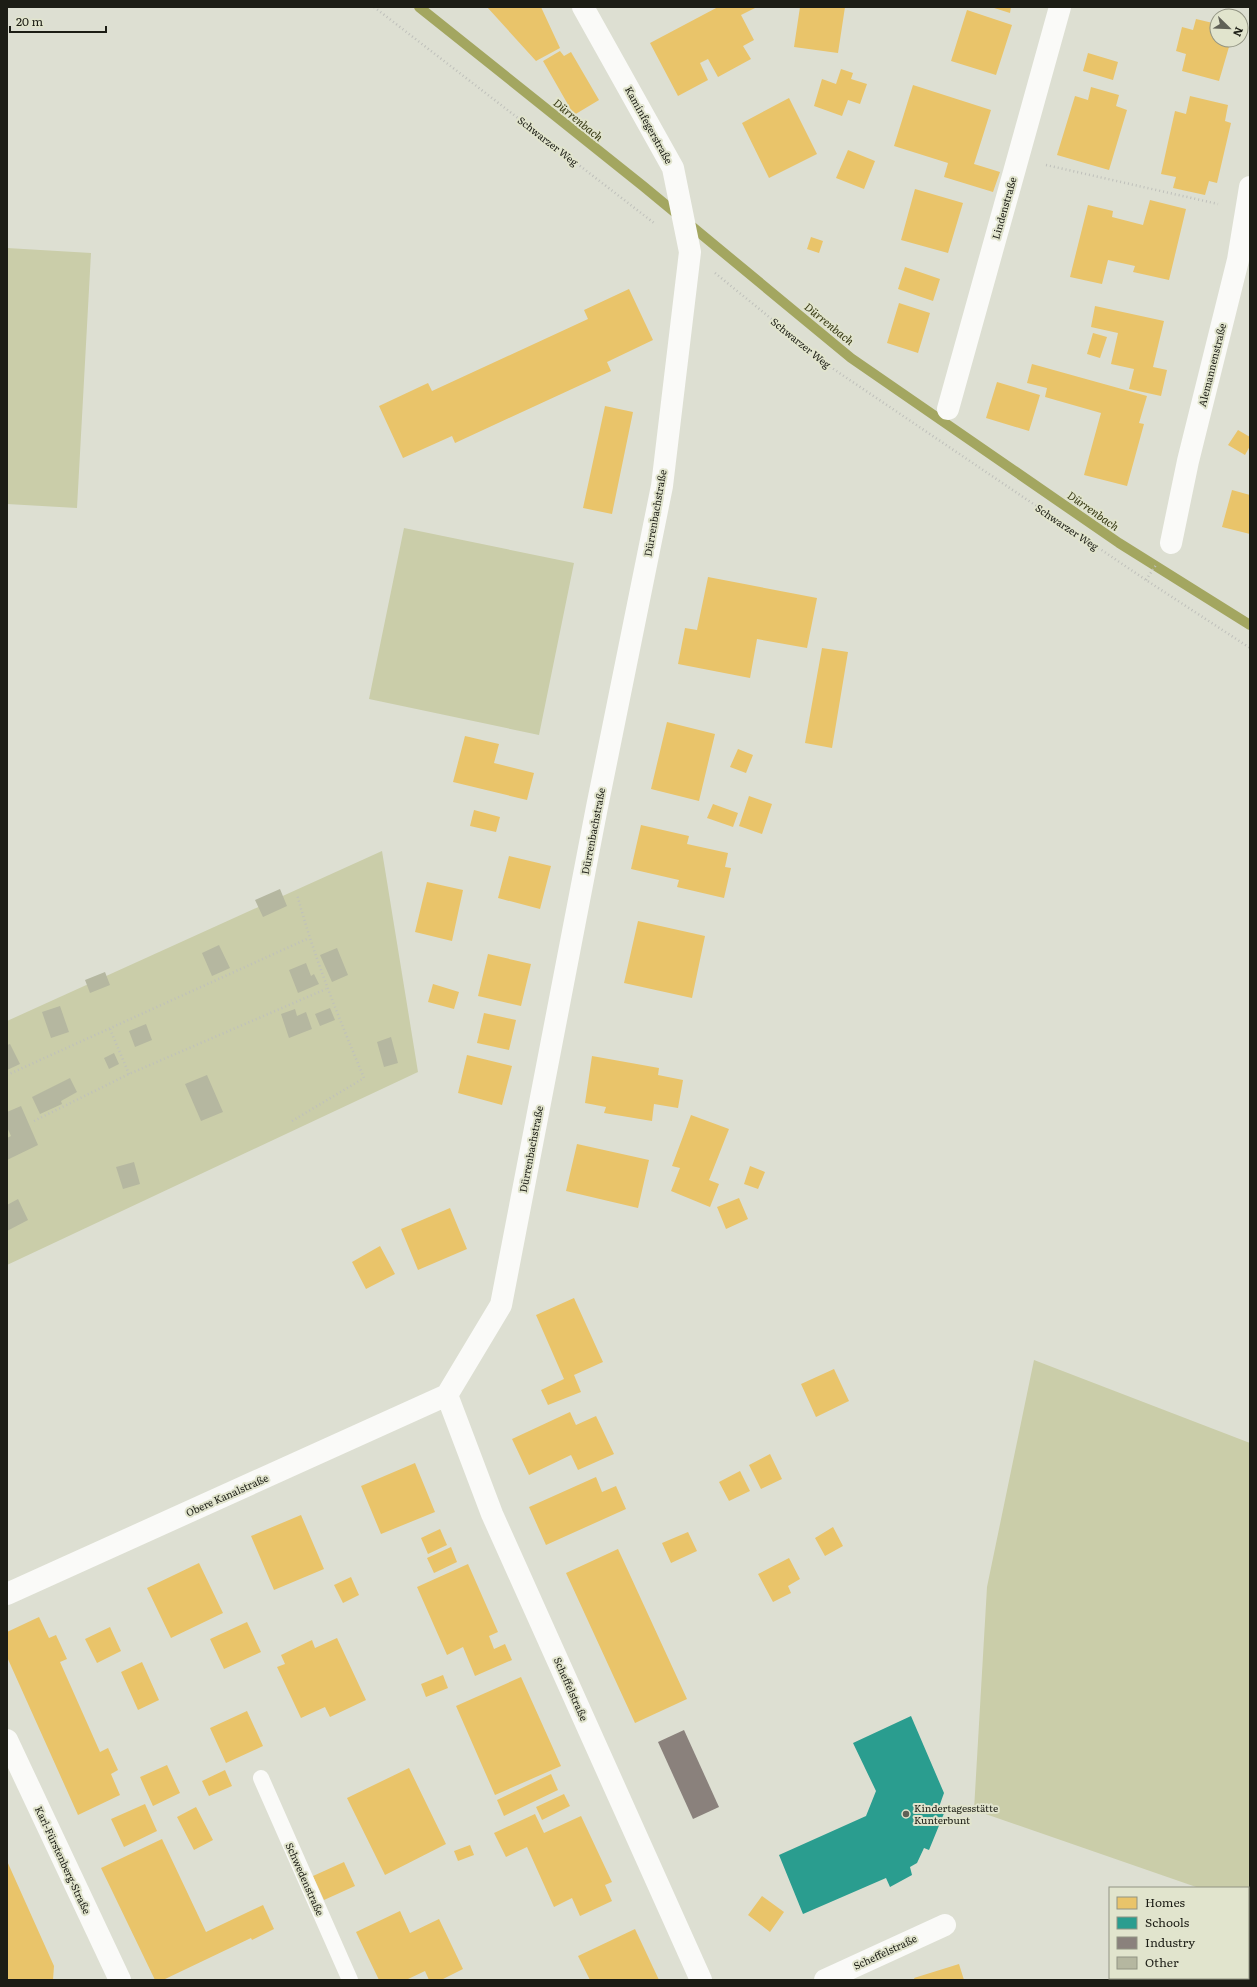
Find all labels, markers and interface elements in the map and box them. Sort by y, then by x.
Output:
scale bar [10,8,106,34]
north arrow [1209,8,1249,48]
text: 20 m [16,12,43,30]
text: N [1230,25,1248,40]
street label: Kaminfegerstraße [622,83,677,166]
water label: Dürrenbach [550,94,607,145]
street label: Schwarzer Weg [515,112,582,169]
street label: Lindenstraße [987,175,1020,241]
water label: Dürrenbach [801,298,858,349]
street label: Schwarzer Weg [768,314,835,372]
street label: Alemannenstraße [1194,321,1229,408]
street label: Dürrenbachstraße [639,468,670,558]
water label: Dürrenbach [1065,486,1123,534]
street label: Schwarzer Weg [1033,500,1102,553]
street label: Dürrenbachstraße [577,786,608,875]
street label: Dürrenbachstraße [515,1104,546,1193]
street label: Obere Kanalstraße [183,1470,270,1519]
street label: Scheffelstraße [551,1654,592,1723]
place label: Kindertagesstätte Kunterbunt [914,1800,998,1827]
street label: Karl-Fürstenberg-Straße [32,1803,95,1916]
marker: Kindertagesstätte Kunterbunt [901,1809,911,1819]
street label: Schwedenstraße [283,1840,328,1918]
legend [1109,1887,1249,1979]
text: Homes [1145,1893,1185,1911]
text: Schools [1145,1913,1190,1931]
street label: Scheffelstraße [851,1930,919,1973]
text: Industry [1145,1933,1195,1951]
text: Other [1145,1953,1179,1971]

